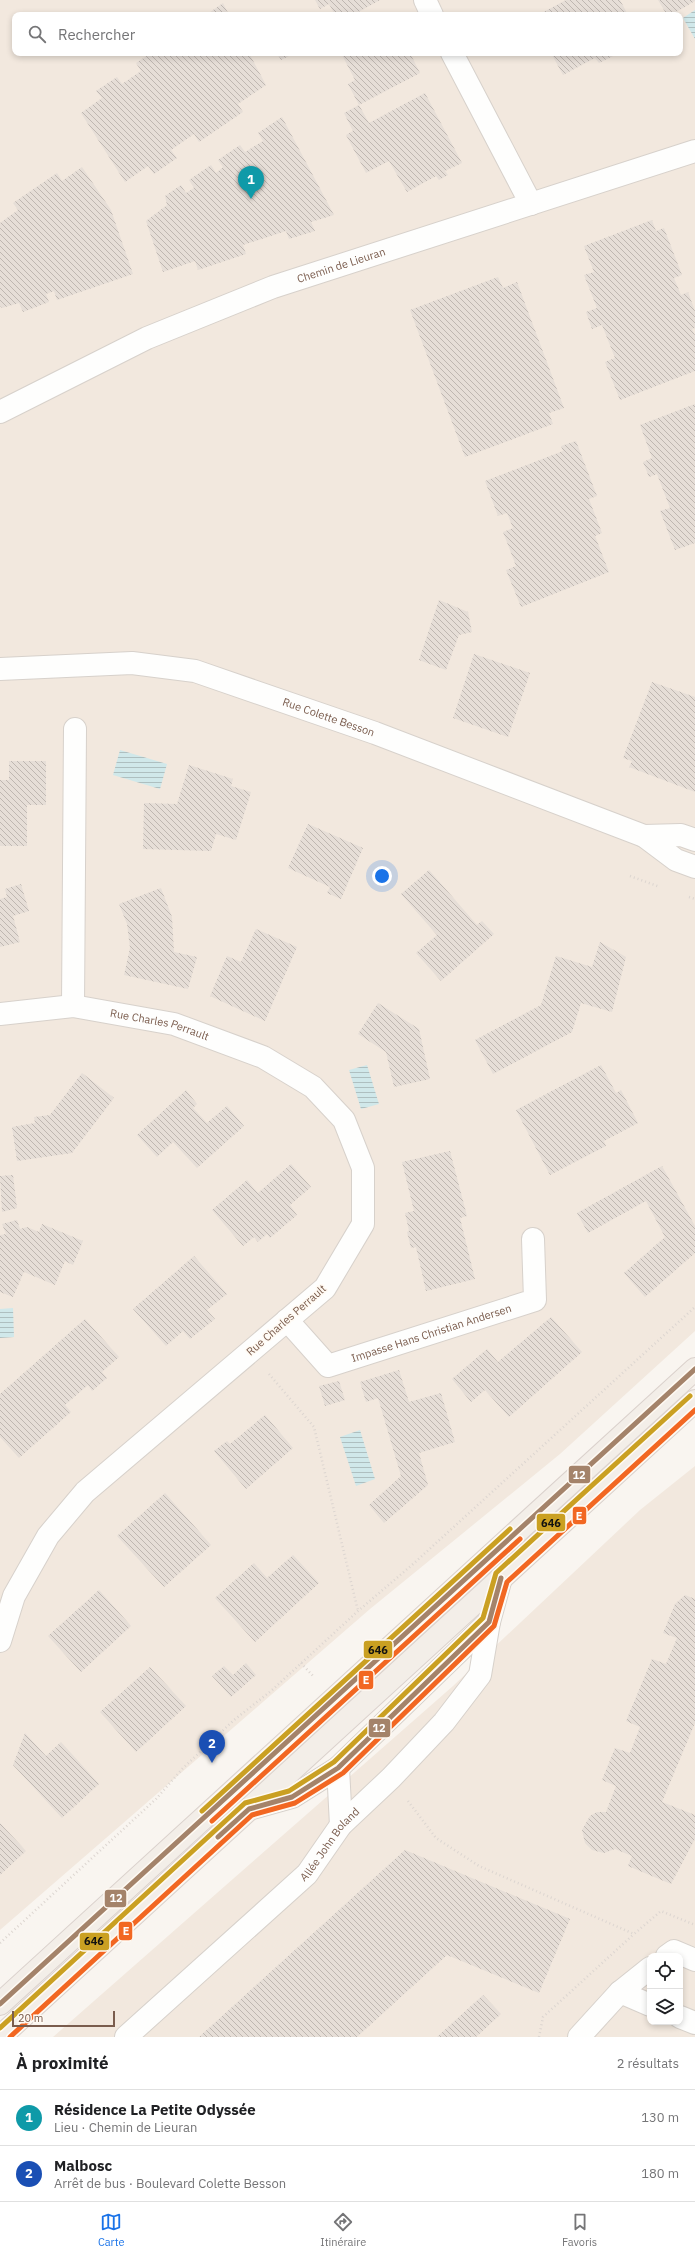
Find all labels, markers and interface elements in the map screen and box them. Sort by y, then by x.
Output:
search box [12,12,683,56]
icon: search [26,23,48,45]
text: Rechercher [58,25,135,44]
pin: 1 [238,166,264,199]
street label: Chemin de Lieuran [295,244,387,286]
street label: Rue Colette Besson [281,695,377,739]
your location [372,866,392,886]
street label: Rue Charles Perrault [109,1006,211,1043]
street label: Rue Charles Perrault [243,1281,329,1359]
street label: Impasse Hans Christian Andersen [349,1301,513,1365]
line badge: 12 [568,1465,591,1484]
text: 12 [572,1468,586,1482]
line badge: E [572,1506,587,1525]
text: E [576,1509,583,1523]
line badge: 646 [536,1513,566,1532]
text: 646 [541,1516,561,1530]
line badge: 646 [363,1640,393,1659]
text: 646 [368,1643,388,1657]
line badge: E [358,1670,374,1690]
text: E [363,1673,370,1687]
line badge: 12 [368,1718,391,1738]
text: 12 [372,1721,386,1735]
pin: 2 [199,1730,225,1763]
street label: Allée John Boland [297,1804,362,1884]
line badge: 12 [104,1889,127,1908]
text: 12 [109,1891,123,1905]
line badge: E [118,1921,133,1941]
text: E [123,1924,130,1938]
line badge: 646 [79,1932,110,1951]
text: 646 [84,1934,104,1948]
map controls [647,1953,683,2025]
button: locate [647,1953,683,1989]
button: layers [647,1989,683,2025]
scale bar [12,2009,115,2028]
text: 20 m [18,2011,43,2025]
text: À proximité [16,2052,109,2074]
text: 2 résultats [617,2055,679,2072]
text: Résidence La Petite Odyssée [54,2100,256,2119]
text: 1 [25,2109,33,2126]
text: 130 m [641,2109,679,2126]
text: Lieu · Chemin de Lieuran [54,2119,197,2136]
text: Malbosc [54,2156,112,2175]
text: 2 [25,2165,33,2182]
text: 180 m [641,2165,679,2182]
text: Arrêt de bus · Boulevard Colette Besson [54,2175,286,2192]
tab: Carte [98,2211,125,2249]
tab: Itinéraire [320,2211,366,2249]
tab: Favoris [562,2211,597,2249]

